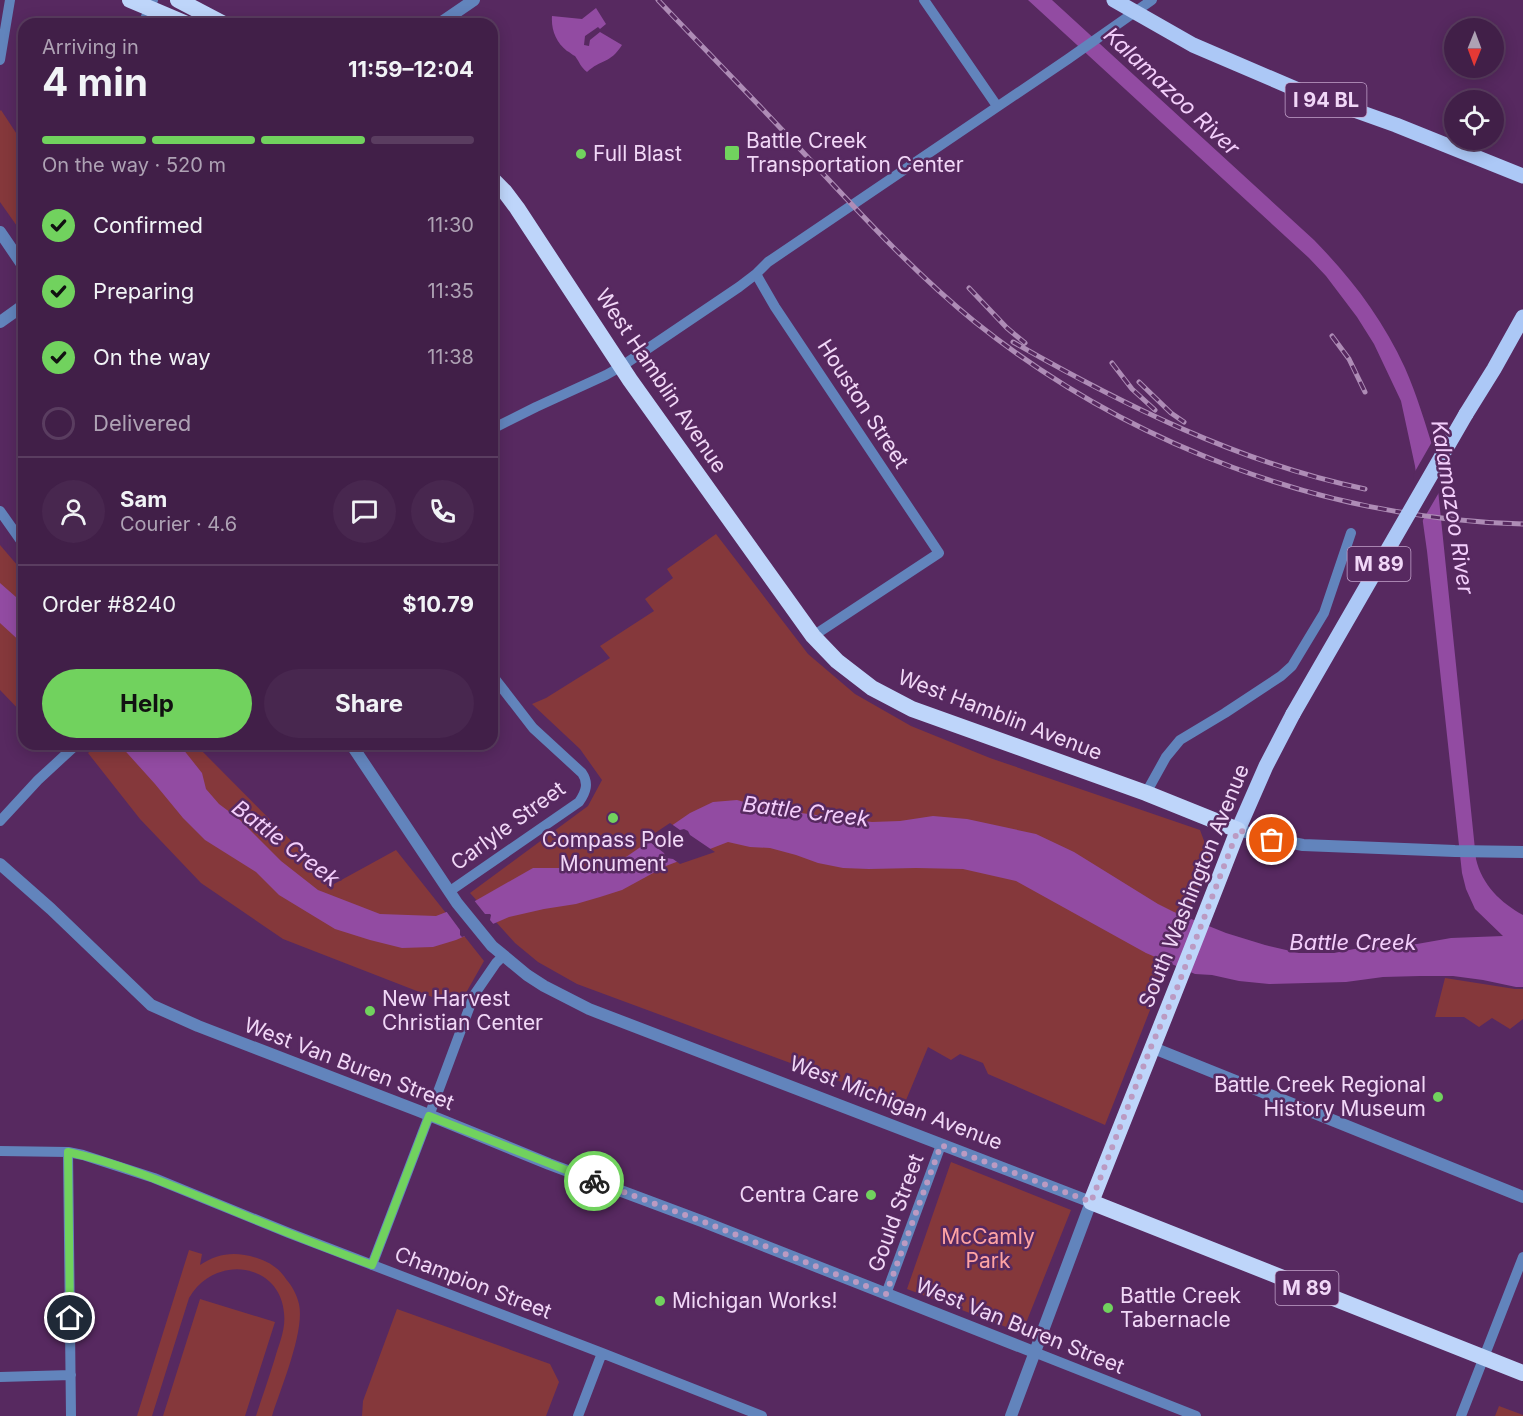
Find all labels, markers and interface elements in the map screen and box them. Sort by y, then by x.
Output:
north arrow [1444,18,1504,78]
map controls [1444,18,1504,150]
water label: Kalamazoo River [1099,22,1246,161]
text: Arriving in [42,35,139,59]
text: 11:59–12:04 [348,56,474,82]
text: 4 min [42,58,148,105]
road number: I 94 BL [1286,83,1366,117]
button: locate [1444,90,1504,150]
place label: Battle Creek Transportation Center [746,128,964,177]
place label: Full Blast [593,141,682,166]
marker: Battle Creek Transportation Center [723,144,741,162]
marker: Full Blast [574,147,588,161]
text: On the way · 520 m [42,153,226,177]
icon: check [42,209,75,242]
text: Confirmed [93,212,203,238]
text: 11:30 [427,213,474,237]
icon: check [42,275,75,308]
text: Preparing [93,278,194,304]
text: 11:35 [427,279,474,303]
street label: West Hamblin Avenue [590,284,732,478]
street label: Houston Street [812,335,914,473]
icon: check [42,341,75,374]
text: On the way [93,344,211,370]
text: 11:38 [427,345,474,369]
text: Delivered [93,410,191,436]
water label: Kalamazoo River [1426,418,1480,597]
button: person [42,480,105,543]
button: chat [333,480,396,543]
button: phone [411,480,474,543]
text: Sam [120,486,167,512]
text: Courier · 4.6 [120,512,237,536]
road number: M 89 [1348,547,1410,581]
text: Order #8240 [42,591,176,617]
text: $10.79 [402,591,474,617]
street label: West Hamblin Avenue [895,664,1106,765]
button: Help [42,669,252,738]
button: Share [264,669,474,738]
street label: South Washington Avenue [1133,760,1254,1011]
street label: Carlyle Street [446,776,570,875]
water label: Battle Creek [741,790,872,832]
water label: Battle Creek [227,794,345,892]
marker: Compass Pole Monument [606,811,620,825]
pin [1246,814,1297,865]
icon: bag [1255,823,1288,856]
place label: Compass Pole Monument [542,827,684,876]
water label: Battle Creek [1289,929,1418,955]
place label: New Harvest Christian Center [382,986,543,1035]
marker: New Harvest Christian Center [363,1004,377,1018]
street label: West Van Buren Street [241,1012,458,1115]
street label: West Michigan Avenue [786,1050,1006,1155]
place label: Battle Creek Regional History Museum [1214,1072,1426,1121]
marker: Battle Creek Regional History Museum [1431,1090,1445,1104]
street label: Gould Street [863,1150,928,1275]
courier [564,1151,624,1211]
icon: bike [578,1165,611,1198]
place label: Centra Care [740,1182,859,1207]
marker: Centra Care [864,1188,878,1202]
park label: McCamly Park [941,1224,1035,1273]
street label: Champion Street [391,1241,555,1324]
road number: M 89 [1276,1271,1338,1305]
street label: West Van Buren Street [912,1272,1128,1379]
place label: Battle Creek Tabernacle [1120,1283,1241,1332]
place label: Michigan Works! [672,1288,838,1313]
pin [44,1292,95,1343]
marker: Michigan Works! [653,1294,667,1308]
icon: home [53,1301,86,1334]
marker: Battle Creek Tabernacle [1101,1301,1115,1315]

